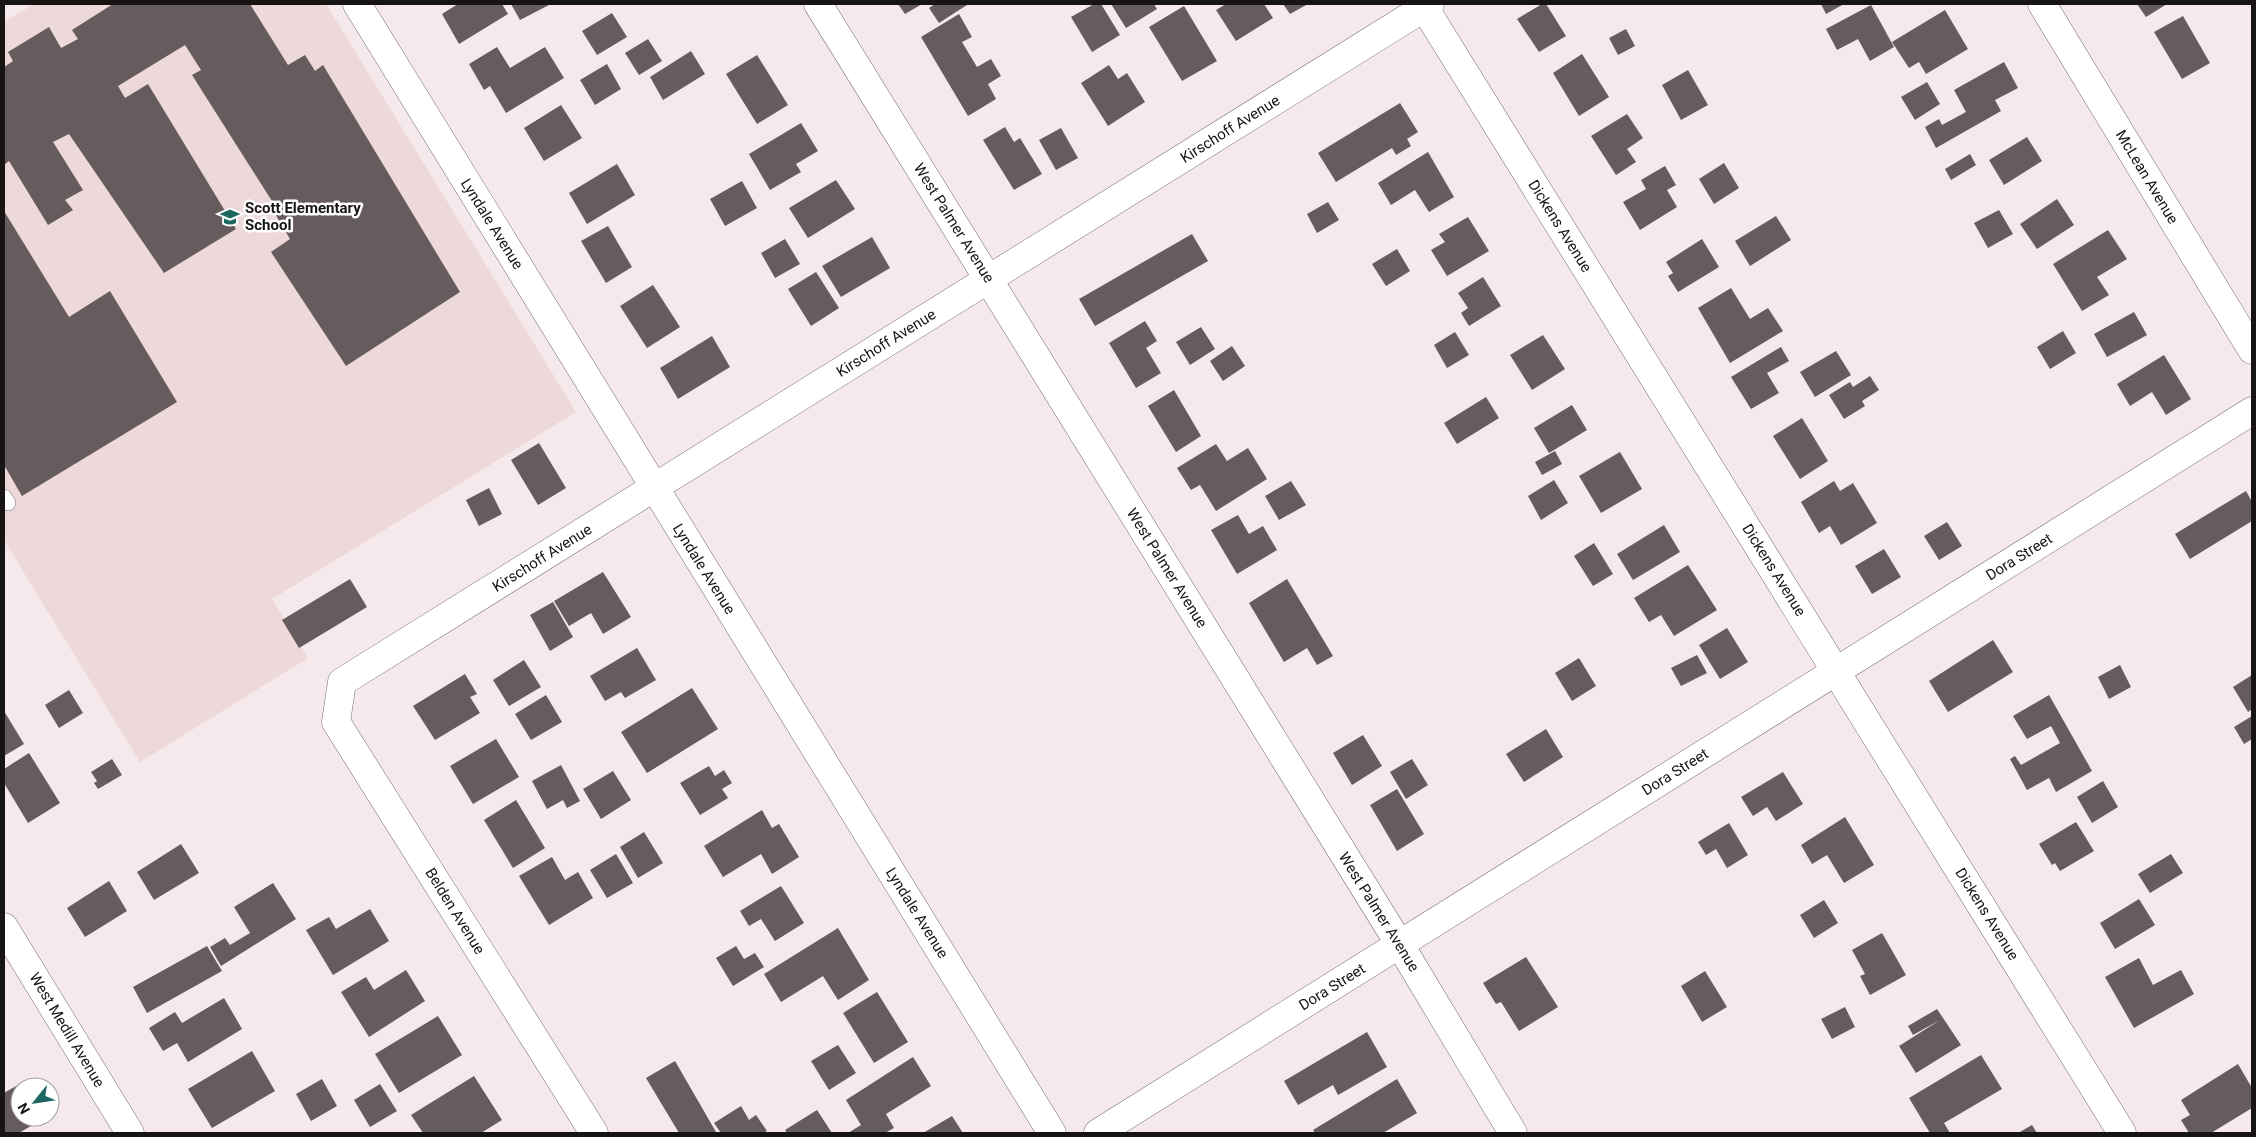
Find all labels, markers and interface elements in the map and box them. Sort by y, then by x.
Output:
street label: Kirschoff Avenue [1177,91,1283,167]
street label: McLean Avenue [2112,127,2182,227]
street label: West Palmer Avenue [910,160,998,286]
street label: Lyndale Avenue [457,175,527,273]
street label: Dickens Avenue [1524,176,1596,276]
place label: Scott Elementary School [245,199,361,234]
school or university icon: Scott Elementary School [219,206,241,228]
street label: Kirschoff Avenue [833,305,939,381]
street label: West Palmer Avenue [1123,505,1211,631]
street label: Kirschoff Avenue [489,520,595,596]
street label: Lyndale Avenue [669,520,739,618]
street label: Dickens Avenue [1738,520,1810,620]
street label: Dora Street [1983,530,2055,584]
street label: Dora Street [1639,745,1711,799]
street label: West Palmer Avenue [1335,849,1423,975]
street label: Belden Avenue [421,864,489,958]
street label: Lyndale Avenue [882,864,952,962]
street label: Dickens Avenue [1951,864,2023,964]
street label: Dora Street [1296,960,1368,1014]
street label: West Medill Avenue [26,969,108,1091]
north arrow [10,1077,60,1127]
text: N [14,1100,33,1117]

